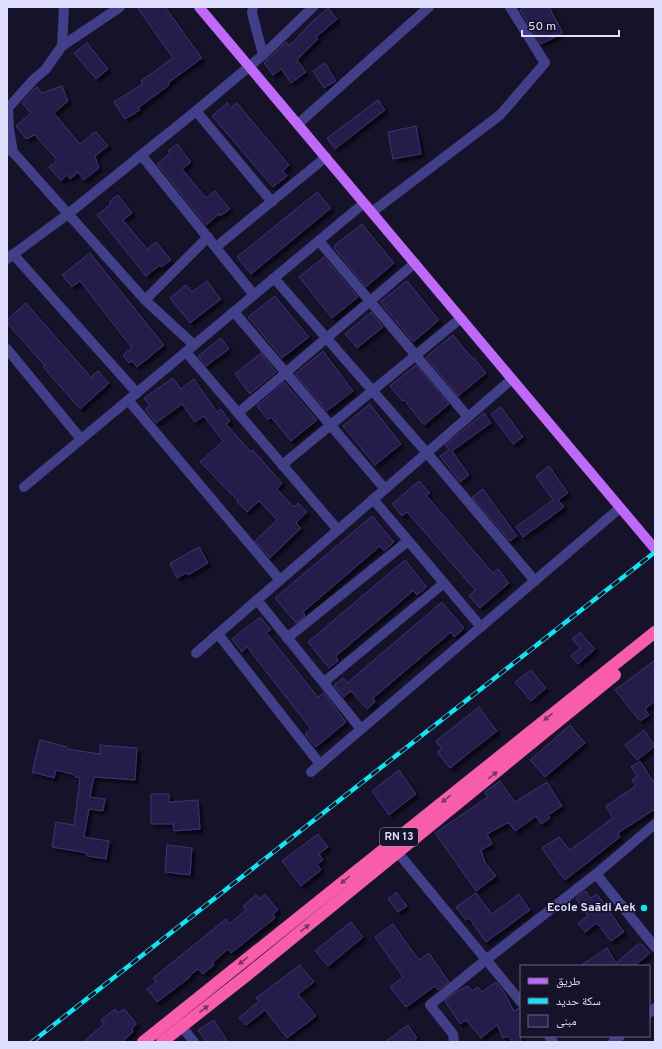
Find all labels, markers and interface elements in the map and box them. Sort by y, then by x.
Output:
scale bar [522,12,619,38]
text: 50 m [528,19,556,35]
one-way arrow [543,713,553,722]
one-way arrow [487,770,498,779]
one-way arrow [441,794,452,803]
road number: RN 13 [380,828,418,846]
one-way arrow [339,875,350,884]
place label: Ecole Saãdi Aek [547,900,636,916]
marker: Ecole Saãdi Aek [639,903,649,913]
one-way arrow [300,923,311,932]
one-way arrow [238,956,249,965]
legend [520,965,650,1037]
text: طريق [556,974,581,990]
text: سكة حديد [556,994,601,1010]
one-way arrow [198,1005,209,1013]
text: مبنى [556,1014,577,1030]

